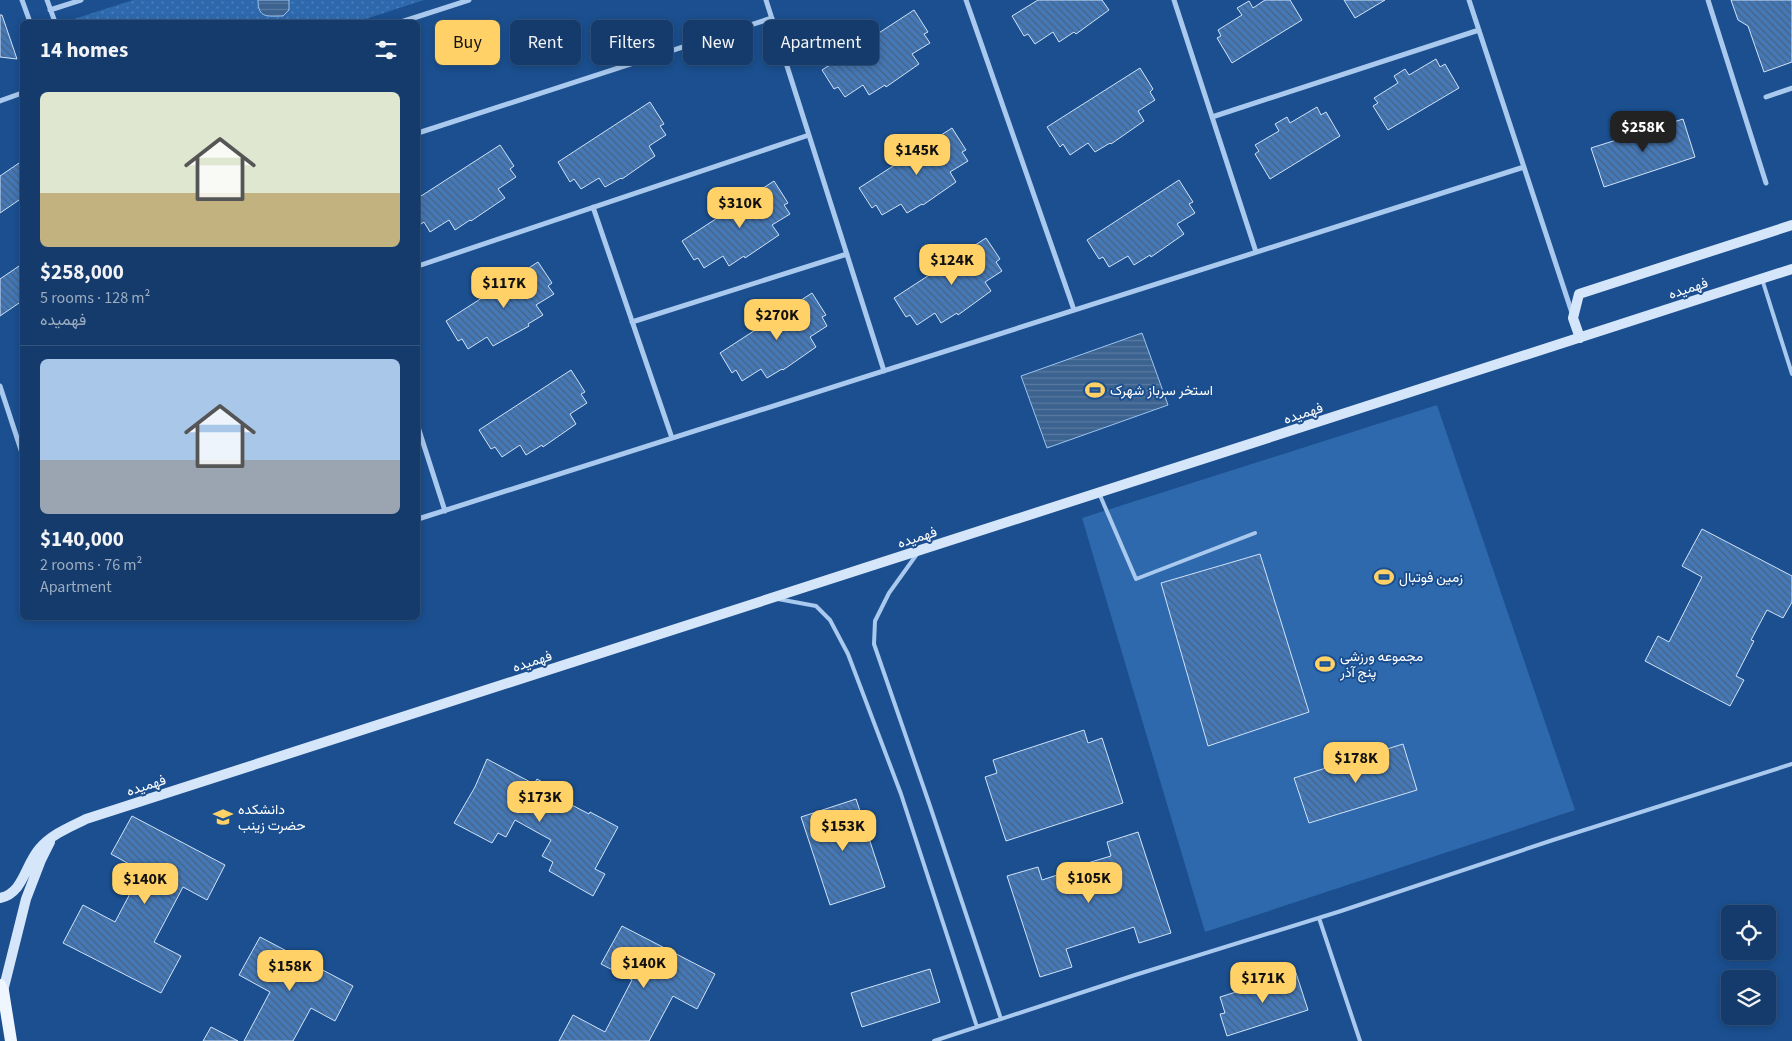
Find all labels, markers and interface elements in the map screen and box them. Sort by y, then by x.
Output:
chip: Buy [435,20,500,65]
chip: Rent [510,20,581,65]
chip: Filters [591,20,673,65]
chip: New [683,20,753,65]
chip: Apartment [763,20,879,65]
text: 14 homes [40,35,128,65]
icon: filters [372,36,400,64]
pin: $258K [1608,110,1678,153]
text: $258K [1621,116,1665,138]
icon: home [175,124,265,214]
pin: $145K [882,134,952,176]
text: $145K [895,139,939,161]
pin: $310K [705,186,775,229]
text: $310K [718,192,762,214]
pin: $124K [917,244,987,286]
text: $124K [930,249,974,271]
text: $258,000 [40,257,124,287]
pin: $117K [469,266,539,309]
text: $117K [482,272,526,294]
street label: فهمیده [1666,273,1711,305]
text: 5 rooms · 128 m² [40,287,150,309]
pin: $270K [742,298,812,341]
text: $270K [755,304,799,326]
text: فهمیده [40,309,86,331]
sports icon: استخر سرباز شهرک [1084,379,1106,401]
place label: استخر سرباز شهرک [1110,381,1213,401]
icon: home [175,391,265,481]
street label: فهمیده [1281,398,1326,430]
street label: فهمیده [895,522,940,554]
text: $140,000 [40,524,124,554]
text: 2 rooms · 76 m² [40,554,142,576]
sports icon: زمین فوتبال [1373,566,1395,588]
place label: زمین فوتبال [1399,568,1463,588]
text: Apartment [40,576,112,598]
street label: فهمیده [510,646,555,678]
place label: مجموعه ورزشی پنج آذر [1339,647,1423,683]
sports icon: مجموعه ورزشی پنج آذر [1314,653,1336,675]
pin: $178K [1321,742,1391,784]
text: $178K [1334,747,1378,769]
street label: فهمیده [124,770,169,802]
pin: $173K [505,780,575,823]
text: $173K [518,786,562,808]
place label: دانشکده حضرت زینب [238,800,306,836]
school or university icon: دانشکده حضرت زینب [212,806,234,828]
pin: $153K [808,810,878,852]
text: $153K [821,815,865,837]
pin: $140K [110,862,180,905]
pin: $105K [1054,862,1124,904]
text: $105K [1067,867,1111,889]
text: $140K [123,868,167,890]
map controls [1721,905,1776,1025]
button: locate [1721,905,1776,960]
pin: $140K [609,946,679,989]
pin: $158K [255,950,325,992]
text: $140K [622,952,666,974]
text: $158K [268,955,312,977]
pin: $171K [1228,962,1298,1004]
text: $171K [1241,967,1285,989]
button: layers [1721,970,1776,1025]

